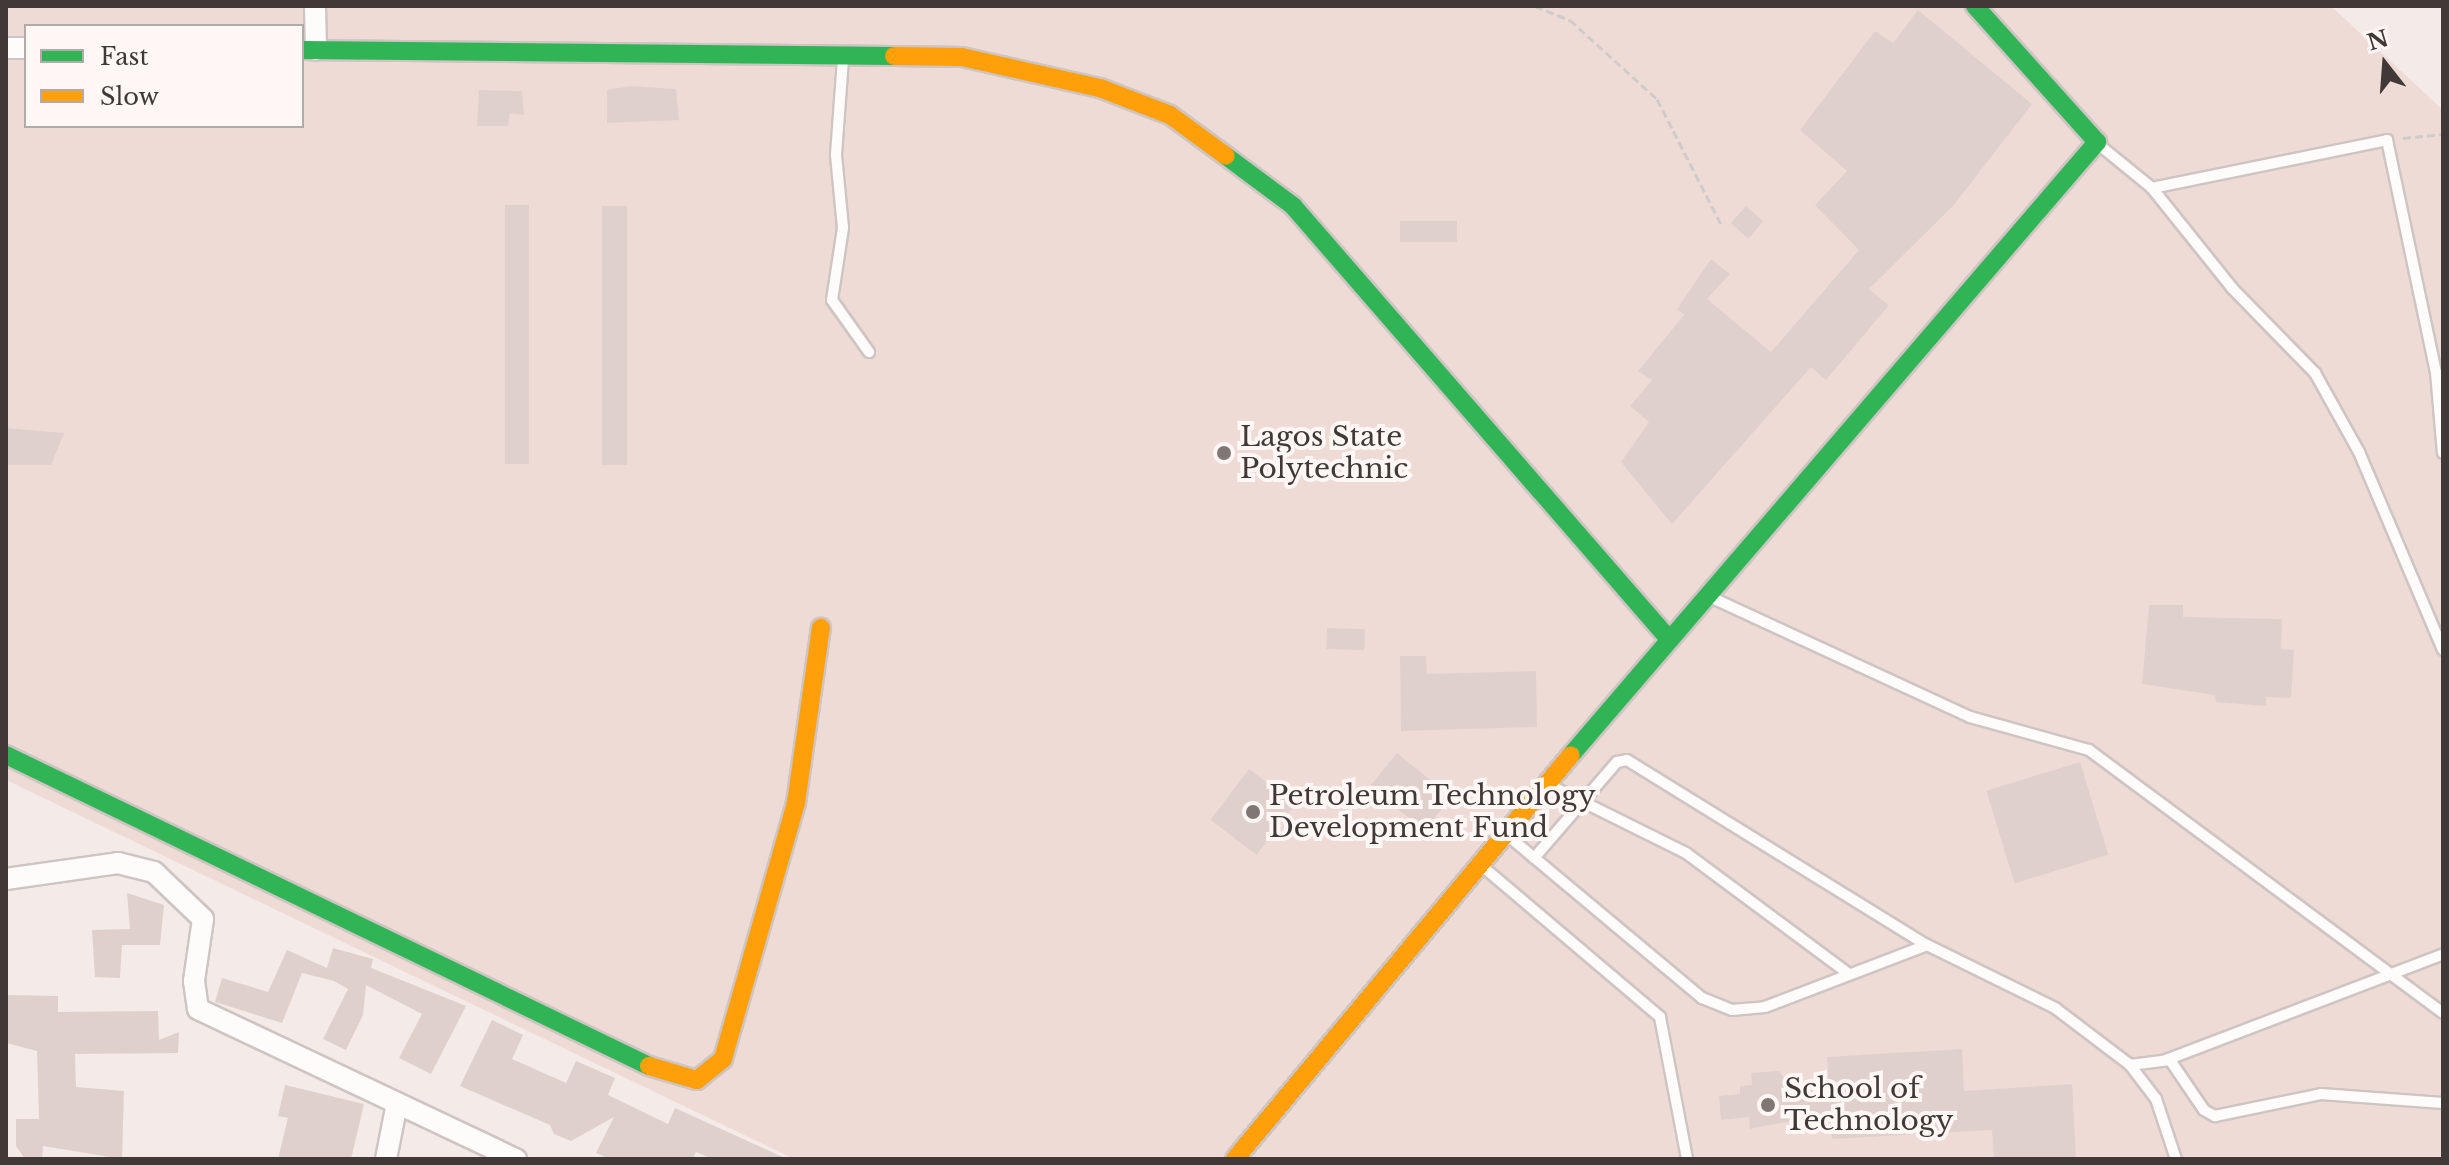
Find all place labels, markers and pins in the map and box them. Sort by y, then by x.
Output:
place label: Lagos State Polytechnic [1240,420,1408,486]
marker: Lagos State Polytechnic [1215,444,1233,462]
place label: Petroleum Technology Development Fund [1269,779,1597,845]
marker: Petroleum Technology Development Fund [1244,803,1262,821]
place label: School of Technology [1784,1072,1953,1138]
marker: School of Technology [1759,1096,1777,1114]

